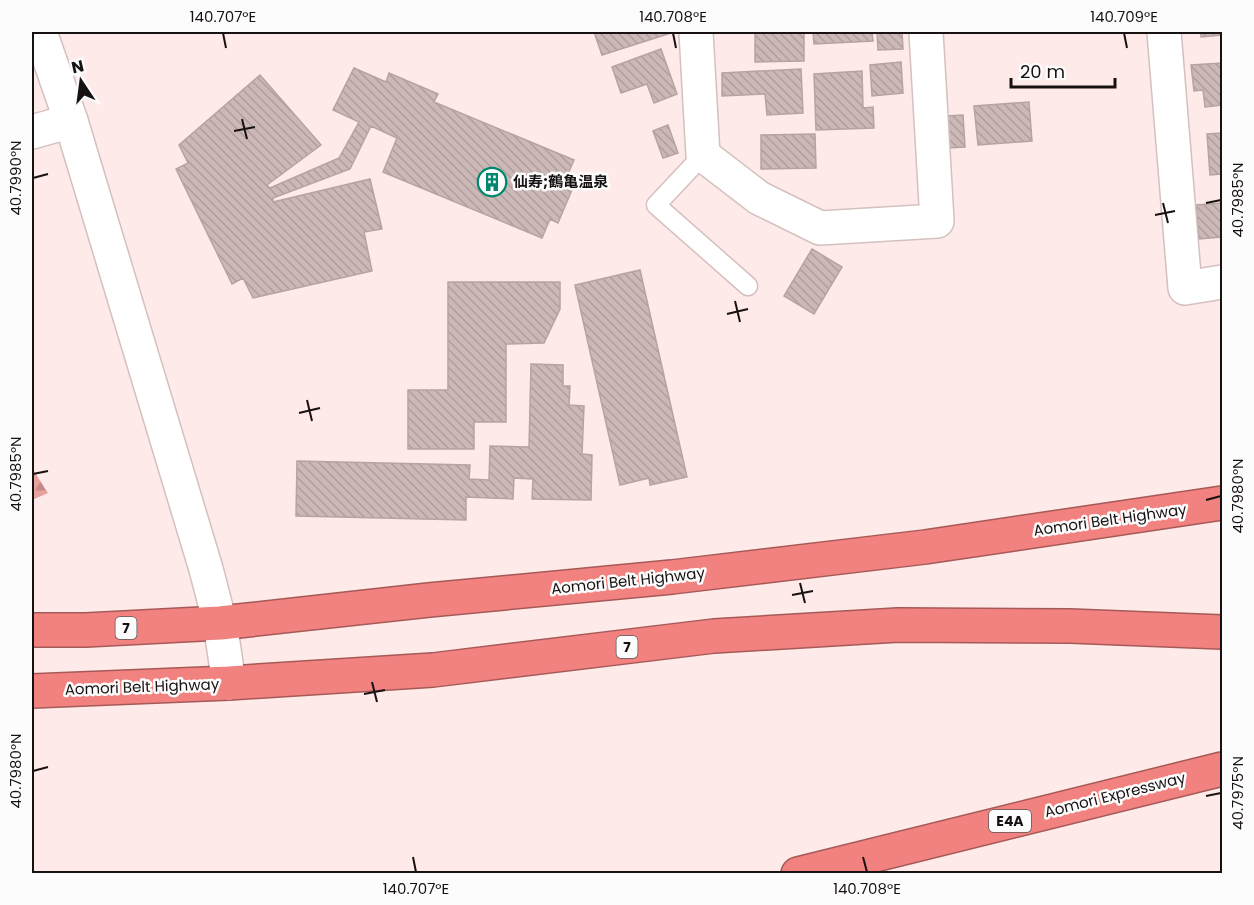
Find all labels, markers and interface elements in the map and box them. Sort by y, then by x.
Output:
text: 140.707°E [190,6,256,27]
text: 140.708°E [639,6,707,27]
text: 140.709°E [1090,6,1158,27]
north arrow [51,51,111,111]
scale bar [1011,51,1114,89]
text: N [69,54,86,79]
text: 20 m [1020,59,1065,84]
text: 40.7990°N [5,140,26,216]
text: 40.7985°N [1227,162,1248,238]
building icon: 仙寿;鶴亀温泉 [476,166,508,198]
place label: 仙寿;鶴亀温泉 [513,171,608,192]
text: 40.7985°N [5,436,26,512]
text: 40.7980°N [1227,458,1248,534]
street label: Aomori Belt Highway [1032,498,1188,541]
street label: Aomori Belt Highway [550,562,706,599]
road number: 7 [116,617,136,639]
road number: 7 [616,636,638,658]
street label: Aomori Belt Highway [64,673,220,700]
text: 40.7980°N [5,733,26,809]
text: 40.7975°N [1227,756,1248,830]
street label: Aomori Expressway [1042,767,1188,822]
road number: E4A [989,810,1031,832]
text: 140.707°E [383,878,449,899]
text: 140.708°E [833,878,901,899]

